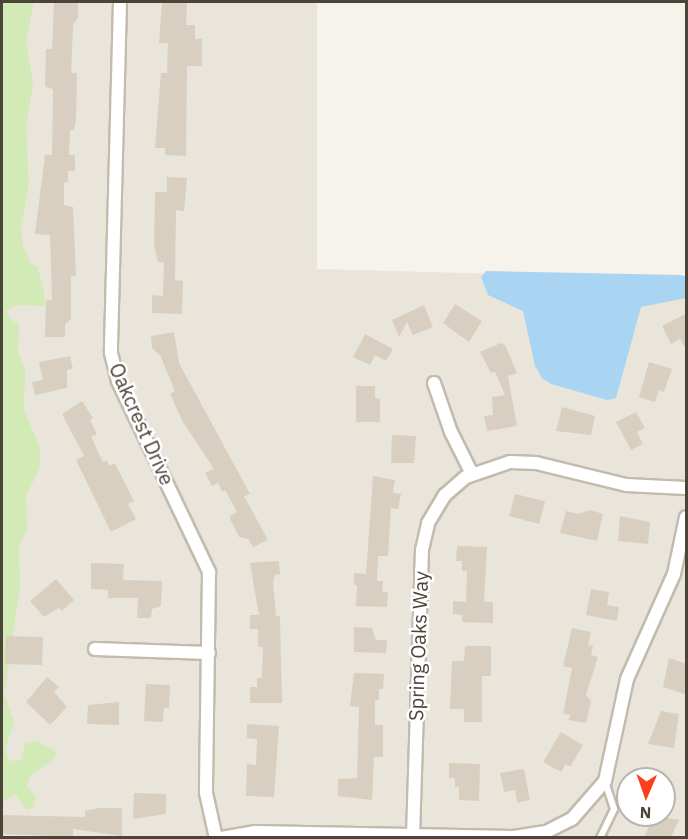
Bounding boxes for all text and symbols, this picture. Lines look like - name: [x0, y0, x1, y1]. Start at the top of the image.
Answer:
- street label: Oakcrest Drive: [104, 359, 180, 489]
- street label: Spring Oaks Way: [403, 571, 433, 721]
- north arrow: [616, 767, 676, 827]
- text: N: [639, 803, 652, 823]

